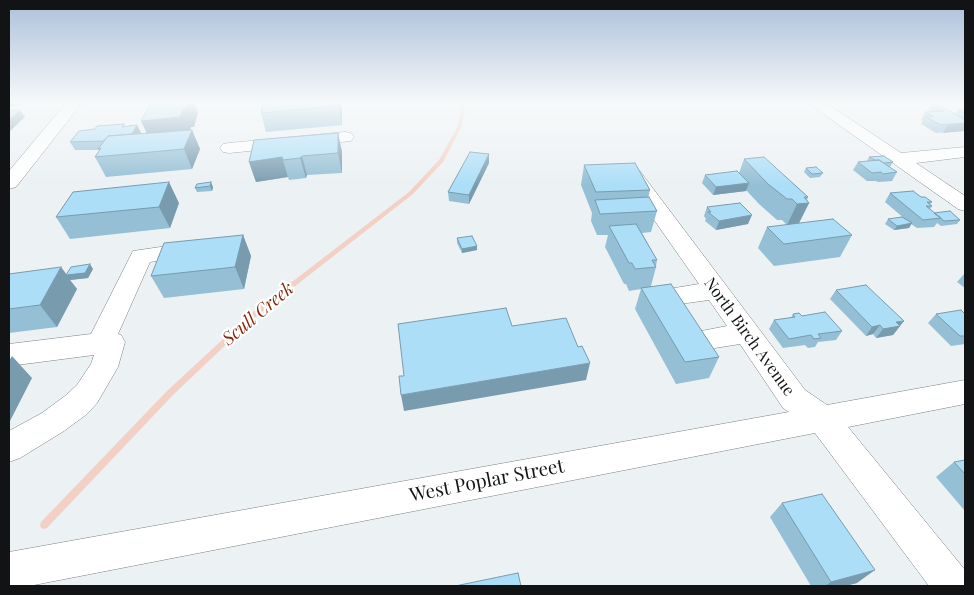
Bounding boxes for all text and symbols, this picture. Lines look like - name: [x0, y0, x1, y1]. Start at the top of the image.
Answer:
- street label: North Birch Avenue: [700, 274, 798, 400]
- water label: Scull Creek: [218, 278, 298, 350]
- street label: West Poplar Street: [408, 455, 566, 507]

